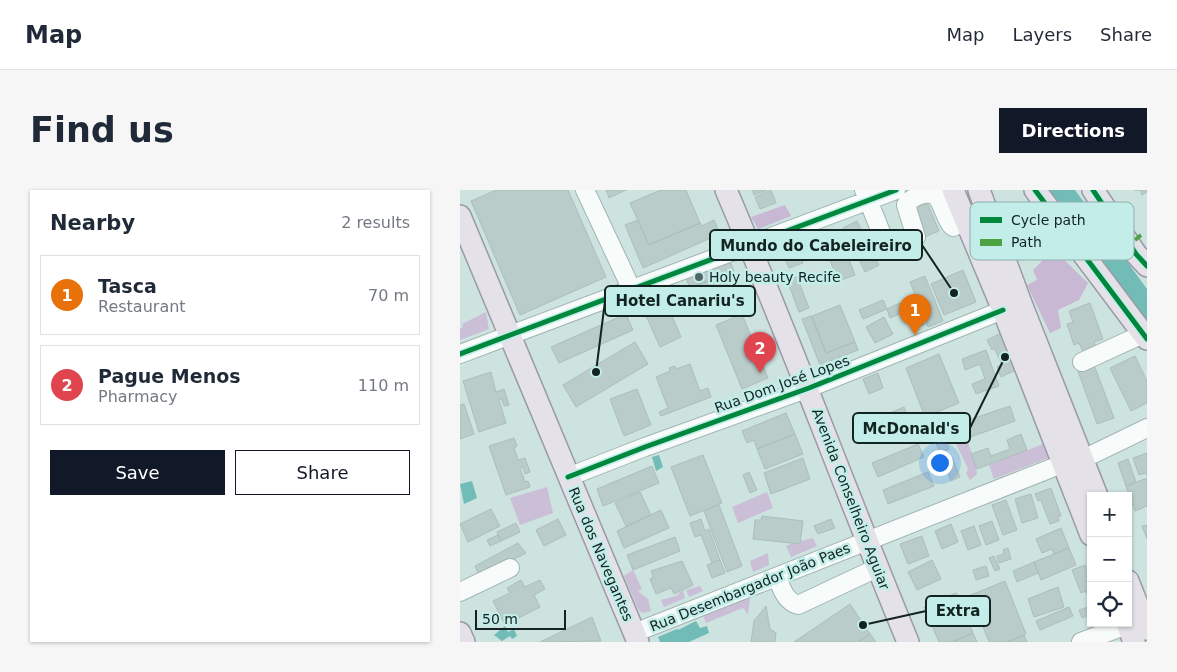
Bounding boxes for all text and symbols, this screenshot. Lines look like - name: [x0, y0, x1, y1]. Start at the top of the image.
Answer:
- text: Map: [25, 21, 82, 49]
- text: Map: [946, 24, 984, 45]
- text: Layers: [1012, 24, 1072, 45]
- text: Share: [1100, 24, 1152, 45]
- button: Directions: [999, 108, 1147, 153]
- text: Find us: [30, 110, 174, 150]
- legend: [970, 202, 1134, 260]
- text: Nearby: [50, 211, 135, 235]
- text: Cycle path: [1011, 212, 1086, 228]
- text: 2 results: [341, 213, 410, 232]
- callout: Mundo do Cabeleireiro: [710, 230, 922, 260]
- text: Path: [1011, 234, 1042, 250]
- text: Mundo do Cabeleireiro: [720, 237, 912, 255]
- place label: Holy beauty Recife: [709, 269, 841, 285]
- marker: Holy beauty Recife: [693, 271, 705, 283]
- text: Tasca: [98, 275, 157, 297]
- text: 1: [61, 286, 73, 305]
- text: 70 m: [368, 286, 409, 305]
- callout: Hotel Canariu's: [605, 286, 755, 316]
- text: Hotel Canariu's: [615, 292, 745, 310]
- pin: 1: [899, 294, 931, 335]
- text: Restaurant: [98, 297, 186, 316]
- pin: 2: [744, 332, 776, 373]
- street label: Rua Dom José Lopes: [712, 352, 852, 416]
- text: Pague Menos: [98, 365, 241, 387]
- text: 2: [61, 376, 73, 395]
- text: 110 m: [358, 376, 409, 395]
- text: Pharmacy: [98, 387, 178, 406]
- street label: Avenida Conselheiro Aguiar: [809, 406, 893, 592]
- callout: McDonald's: [853, 413, 970, 443]
- text: McDonald's: [863, 420, 959, 438]
- button: Save: [50, 450, 225, 495]
- button: Share: [235, 450, 410, 495]
- your location: [927, 450, 953, 476]
- street label: Rua dos Navegantes: [566, 485, 636, 623]
- map controls: [1087, 492, 1132, 627]
- button: +: [1087, 492, 1132, 537]
- button: −: [1087, 537, 1132, 582]
- street label: Rua Desembargador João Paes: [647, 539, 853, 635]
- button: locate: [1087, 582, 1132, 627]
- callout: Extra: [926, 596, 990, 626]
- text: Extra: [936, 602, 980, 620]
- scale bar: [475, 607, 566, 630]
- text: 50 m: [482, 611, 518, 627]

